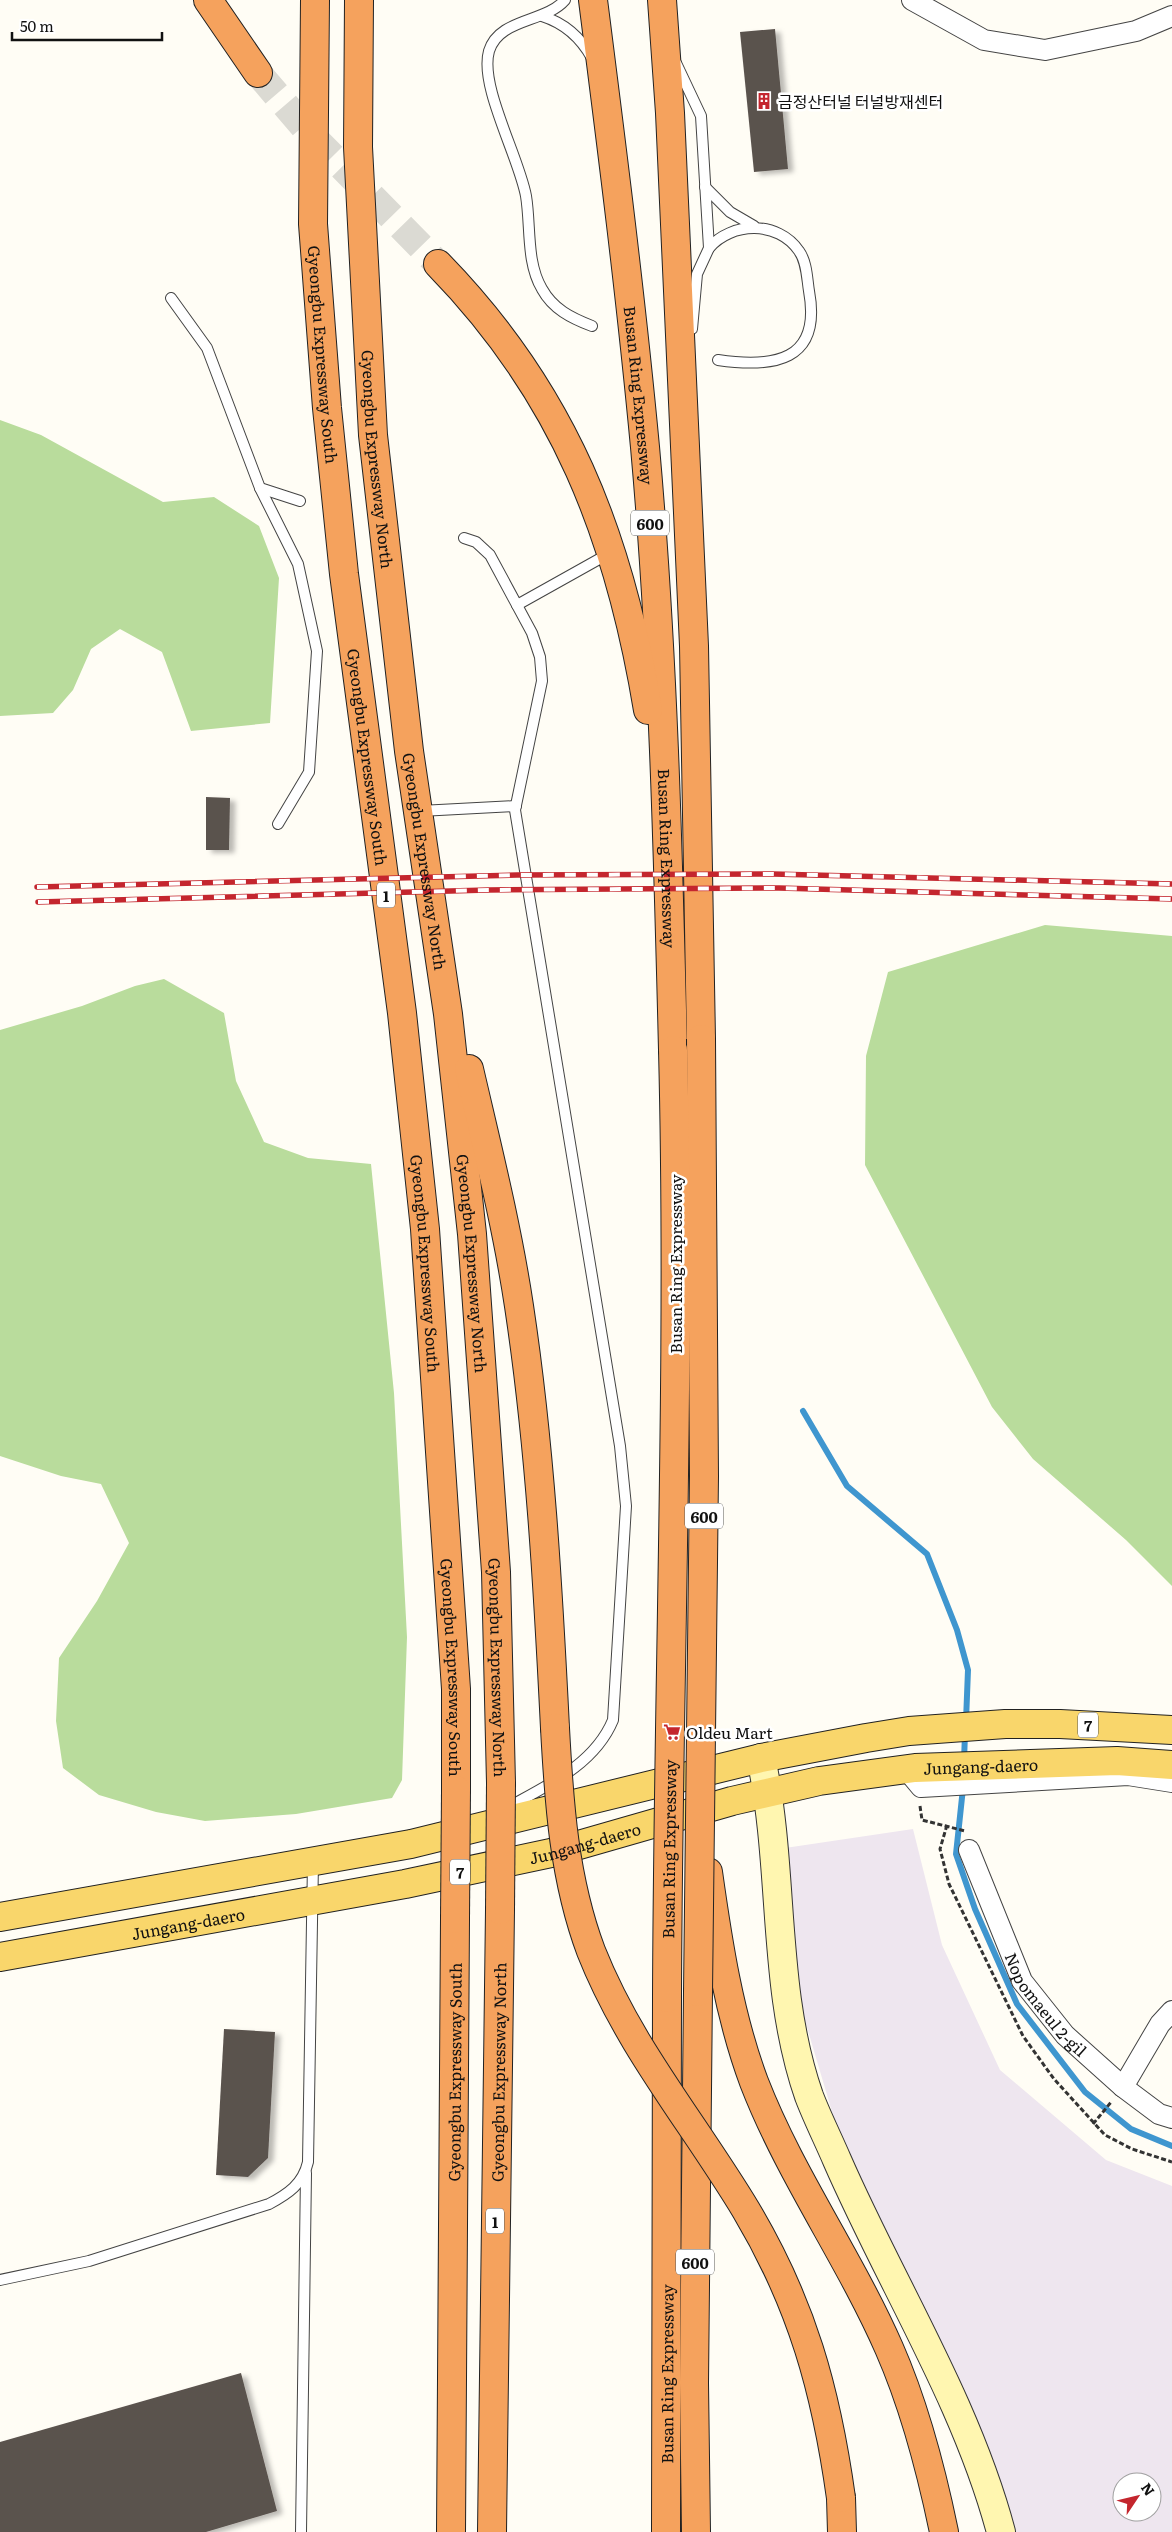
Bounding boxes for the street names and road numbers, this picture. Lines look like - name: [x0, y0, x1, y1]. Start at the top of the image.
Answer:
- street label: Gyeongbu Expressway South: [303, 245, 345, 465]
- street label: Busan Ring Expressway: [618, 305, 660, 486]
- street label: Gyeongbu Expressway North: [357, 349, 400, 570]
- road number: 600: [631, 510, 669, 536]
- street label: Gyeongbu Expressway South: [342, 647, 394, 867]
- street label: Gyeongbu Expressway North: [397, 751, 453, 972]
- street label: Busan Ring Expressway: [653, 768, 682, 949]
- road number: 1: [377, 882, 395, 908]
- street label: Gyeongbu Expressway South: [405, 1153, 447, 1374]
- street label: Gyeongbu Expressway North: [451, 1153, 494, 1374]
- street label: Busan Ring Expressway: [663, 1174, 687, 1354]
- road number: 600: [685, 1504, 723, 1528]
- street label: Gyeongbu Expressway North: [483, 1557, 513, 1778]
- street label: Gyeongbu Expressway South: [435, 1558, 468, 1777]
- road number: 7: [1078, 1712, 1098, 1738]
- street label: Jungang-daero: [923, 1752, 1039, 1780]
- street label: Busan Ring Expressway: [655, 1758, 682, 1939]
- street label: Jungang-daero: [527, 1816, 643, 1869]
- road number: 7: [450, 1860, 470, 1884]
- street label: Jungang-daero: [129, 1901, 247, 1945]
- street label: Nopomaeul 2-gil: [1000, 1949, 1093, 2062]
- street label: Gyeongbu Expressway South: [441, 1962, 467, 2181]
- street label: Gyeongbu Expressway North: [485, 1962, 511, 2182]
- road number: 1: [486, 2208, 504, 2234]
- road number: 600: [676, 2250, 714, 2274]
- street label: Busan Ring Expressway: [654, 2283, 678, 2464]

